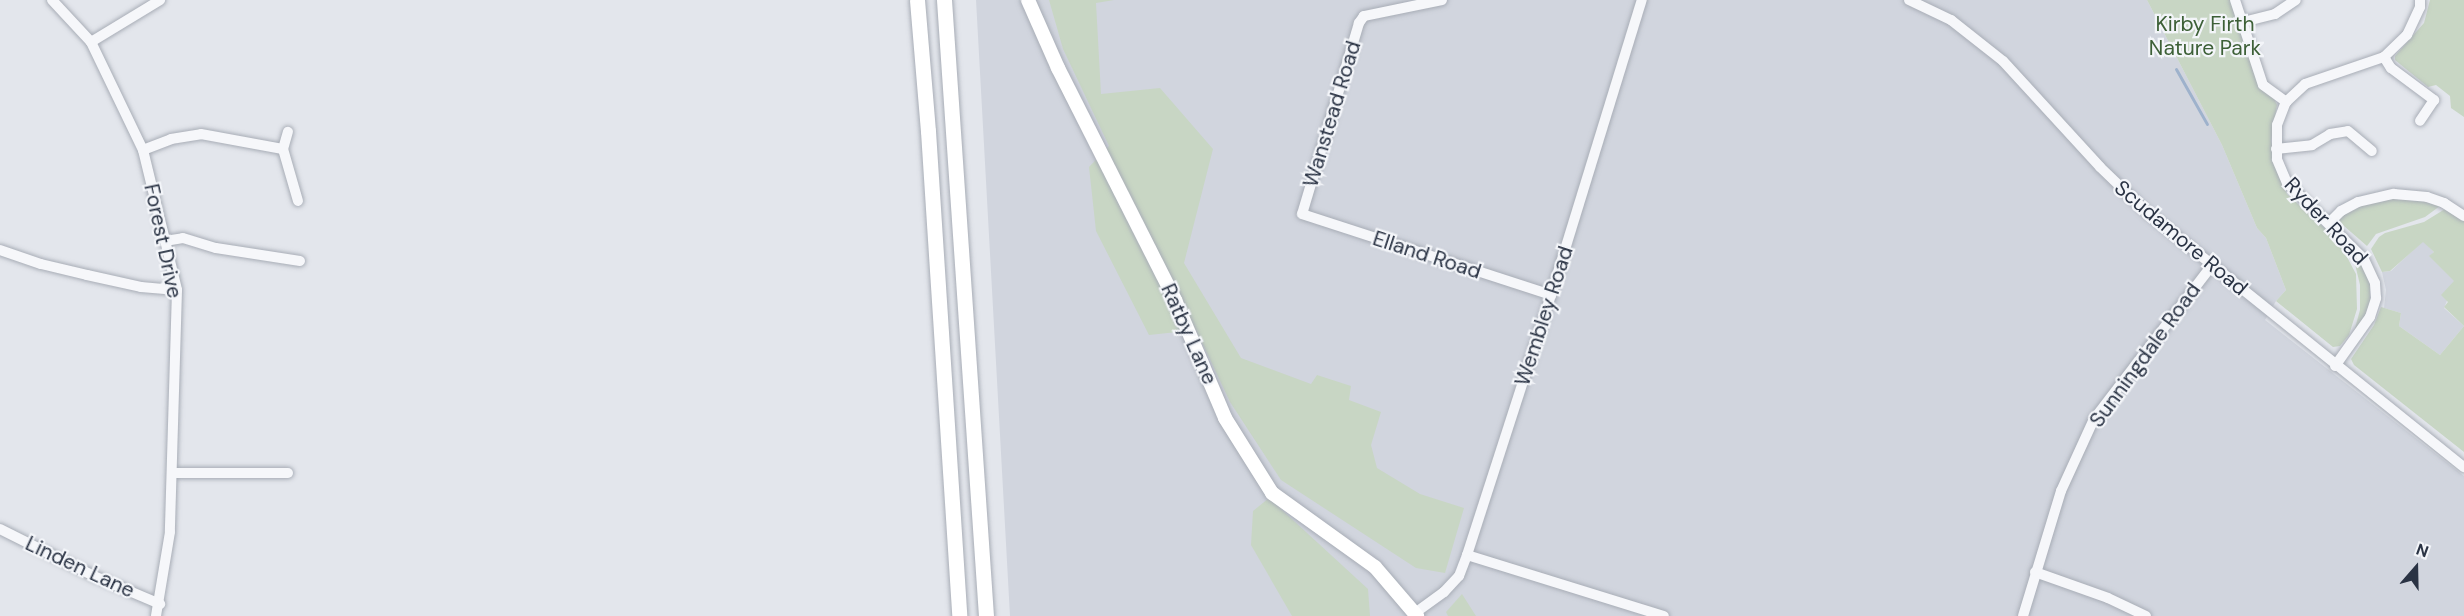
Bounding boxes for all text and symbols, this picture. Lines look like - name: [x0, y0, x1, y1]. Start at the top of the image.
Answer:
- park label: Kirby Firth Nature Park: [2149, 11, 2261, 61]
- street label: Wanstead Road: [1298, 38, 1366, 190]
- street label: Ryder Road: [2279, 172, 2373, 270]
- street label: Scudamore Road: [2109, 175, 2253, 301]
- street label: Forest Drive: [139, 182, 187, 300]
- street label: Elland Road: [1370, 226, 1484, 284]
- street label: Wembley Road: [1510, 243, 1578, 389]
- street label: Sunningdale Road: [2084, 278, 2206, 432]
- street label: Ratby Lane: [1156, 280, 1222, 388]
- street label: Linden Lane: [21, 531, 139, 603]
- north arrow: [2386, 538, 2446, 598]
- text: N: [2413, 539, 2431, 562]

